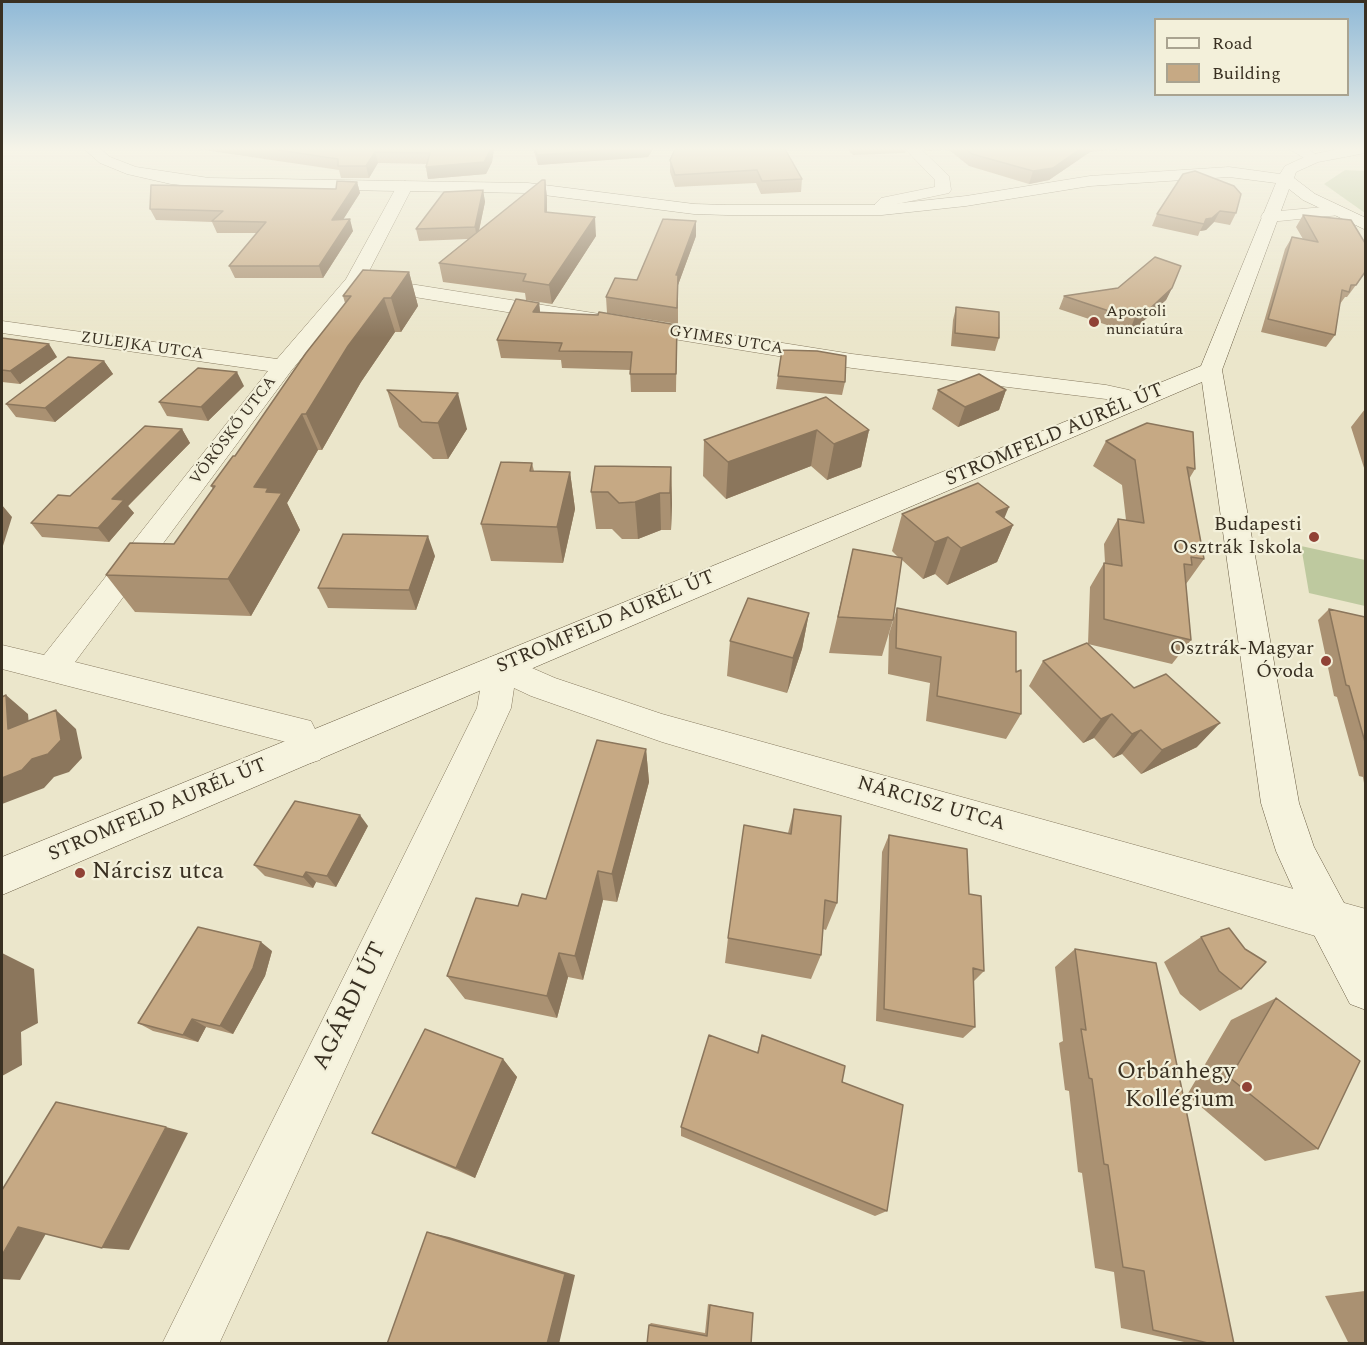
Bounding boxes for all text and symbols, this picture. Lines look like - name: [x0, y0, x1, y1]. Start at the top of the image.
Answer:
- legend: [1154, 18, 1349, 96]
- text: Road: [1212, 30, 1253, 57]
- text: Building: [1212, 60, 1281, 87]
- place label: Apostoli nunciatúra: [1106, 303, 1183, 341]
- marker: Apostoli nunciatúra: [1087, 315, 1101, 329]
- street label: GYIMES UTCA: [668, 323, 784, 359]
- street label: ZULEJKA UTCA: [79, 329, 205, 365]
- street label: VÖRÖSKŐ UTCA: [187, 373, 281, 489]
- street label: STROMFELD AURÉL ÚT: [942, 379, 1168, 493]
- place label: Budapesti Osztrák Iskola: [1173, 514, 1302, 561]
- marker: Budapesti Osztrák Iskola: [1307, 530, 1321, 544]
- street label: STROMFELD AURÉL ÚT: [493, 566, 719, 680]
- place label: Osztrák-Magyar Óvoda: [1170, 638, 1314, 685]
- marker: Osztrák-Magyar Óvoda: [1319, 654, 1333, 668]
- street label: STROMFELD AURÉL ÚT: [45, 754, 271, 868]
- street label: NÁRCISZ UTCA: [854, 772, 1008, 838]
- place label: Nárcisz utca: [92, 859, 224, 887]
- marker: Nárcisz utca: [73, 866, 87, 880]
- street label: AGÁRDI ÚT: [308, 938, 394, 1076]
- place label: Orbánhegy Kollégium: [1117, 1059, 1235, 1115]
- marker: Orbánhegy Kollégium: [1240, 1080, 1254, 1094]

